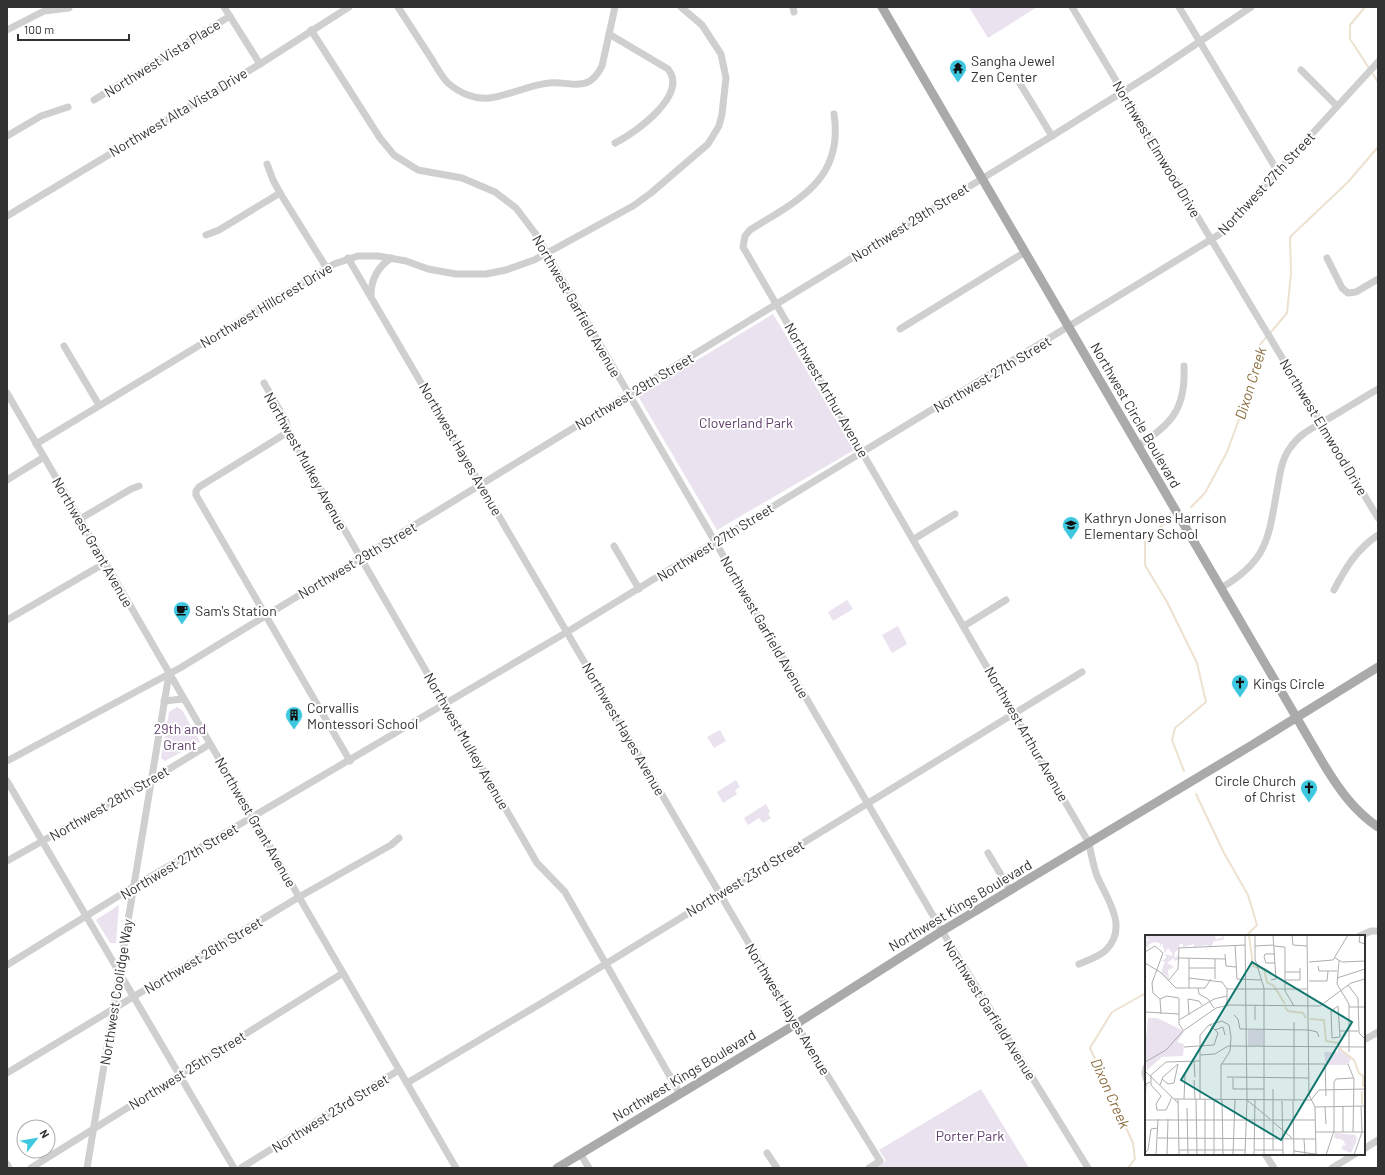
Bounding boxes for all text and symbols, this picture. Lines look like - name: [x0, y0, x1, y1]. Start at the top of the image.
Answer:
- street label: Northwest Vista Place: [101, 15, 223, 101]
- scale bar: [18, 16, 129, 42]
- text: 100 m: [24, 22, 54, 36]
- place label: Sangha Jewel Zen Center: [971, 52, 1055, 85]
- temple icon: Sangha Jewel Zen Center: [948, 58, 968, 83]
- street label: Northwest Alta Vista Drive: [106, 64, 250, 160]
- street label: Northwest Elmwood Drive: [1109, 78, 1205, 220]
- street label: Northwest 27th Street: [1214, 128, 1318, 238]
- street label: Northwest 29th Street: [848, 179, 972, 265]
- street label: Northwest Garfield Avenue: [529, 232, 625, 380]
- street label: Northwest Hillcrest Drive: [197, 259, 335, 351]
- street label: Northwest Arthur Avenue: [781, 319, 873, 461]
- street label: Northwest 27th Street: [930, 332, 1054, 416]
- street label: Northwest Circle Boulevard: [1087, 339, 1185, 491]
- water label: Dixon Creek: [1230, 344, 1270, 421]
- street label: Northwest 29th Street: [572, 349, 696, 433]
- street label: Northwest Elmwood Drive: [1276, 356, 1372, 498]
- street label: Northwest Hayes Avenue: [416, 380, 506, 518]
- street label: Northwest Mulkey Avenue: [261, 389, 351, 533]
- park label: Cloverland Park: [699, 414, 793, 431]
- street label: Northwest Grant Avenue: [49, 474, 137, 610]
- street label: Northwest 27th Street: [653, 499, 777, 585]
- place label: Kathryn Jones Harrison Elementary School: [1084, 509, 1227, 542]
- school or university icon: Kathryn Jones Harrison Elementary School: [1061, 515, 1081, 540]
- street label: Northwest 29th Street: [295, 518, 419, 602]
- street label: Northwest Garfield Avenue: [717, 553, 813, 701]
- cafe icon: Sam's Station: [172, 600, 192, 625]
- place label: Sam's Station: [195, 602, 277, 619]
- street label: Northwest Hayes Avenue: [579, 660, 669, 798]
- street label: Northwest Arthur Avenue: [981, 663, 1073, 805]
- street label: Northwest Mulkey Avenue: [421, 670, 513, 812]
- church icon: Kings Circle: [1230, 673, 1250, 698]
- place label: Kings Circle: [1253, 675, 1325, 692]
- place label: Corvallis Montessori School: [307, 699, 418, 732]
- building icon: Corvallis Montessori School: [284, 705, 304, 730]
- park label: 29th and Grant: [154, 720, 206, 753]
- street label: Northwest Grant Avenue: [212, 754, 300, 890]
- street label: Northwest 28th Street: [46, 762, 172, 844]
- place label: Circle Church of Christ: [1215, 772, 1296, 805]
- church icon: Circle Church of Christ: [1299, 778, 1319, 803]
- street label: Northwest 27th Street: [117, 819, 241, 903]
- street label: Northwest 23rd Street: [683, 836, 807, 920]
- street label: Northwest Kings Boulevard: [885, 855, 1035, 955]
- street label: Northwest 26th Street: [141, 913, 265, 997]
- street label: Northwest Coolidge Way: [96, 917, 136, 1066]
- inset map: [1145, 935, 1365, 1155]
- street label: Northwest Garfield Avenue: [940, 937, 1040, 1083]
- street label: Northwest Hayes Avenue: [742, 940, 834, 1078]
- street label: Northwest Kings Boulevard: [609, 1025, 759, 1125]
- street label: Northwest 25th Street: [125, 1027, 249, 1113]
- water label: Dixon Creek: [1088, 1055, 1135, 1132]
- street label: Northwest 23rd Street: [268, 1070, 392, 1156]
- north arrow: [16, 1119, 56, 1159]
- text: N: [38, 1127, 52, 1140]
- park label: Porter Park: [936, 1127, 1004, 1144]

